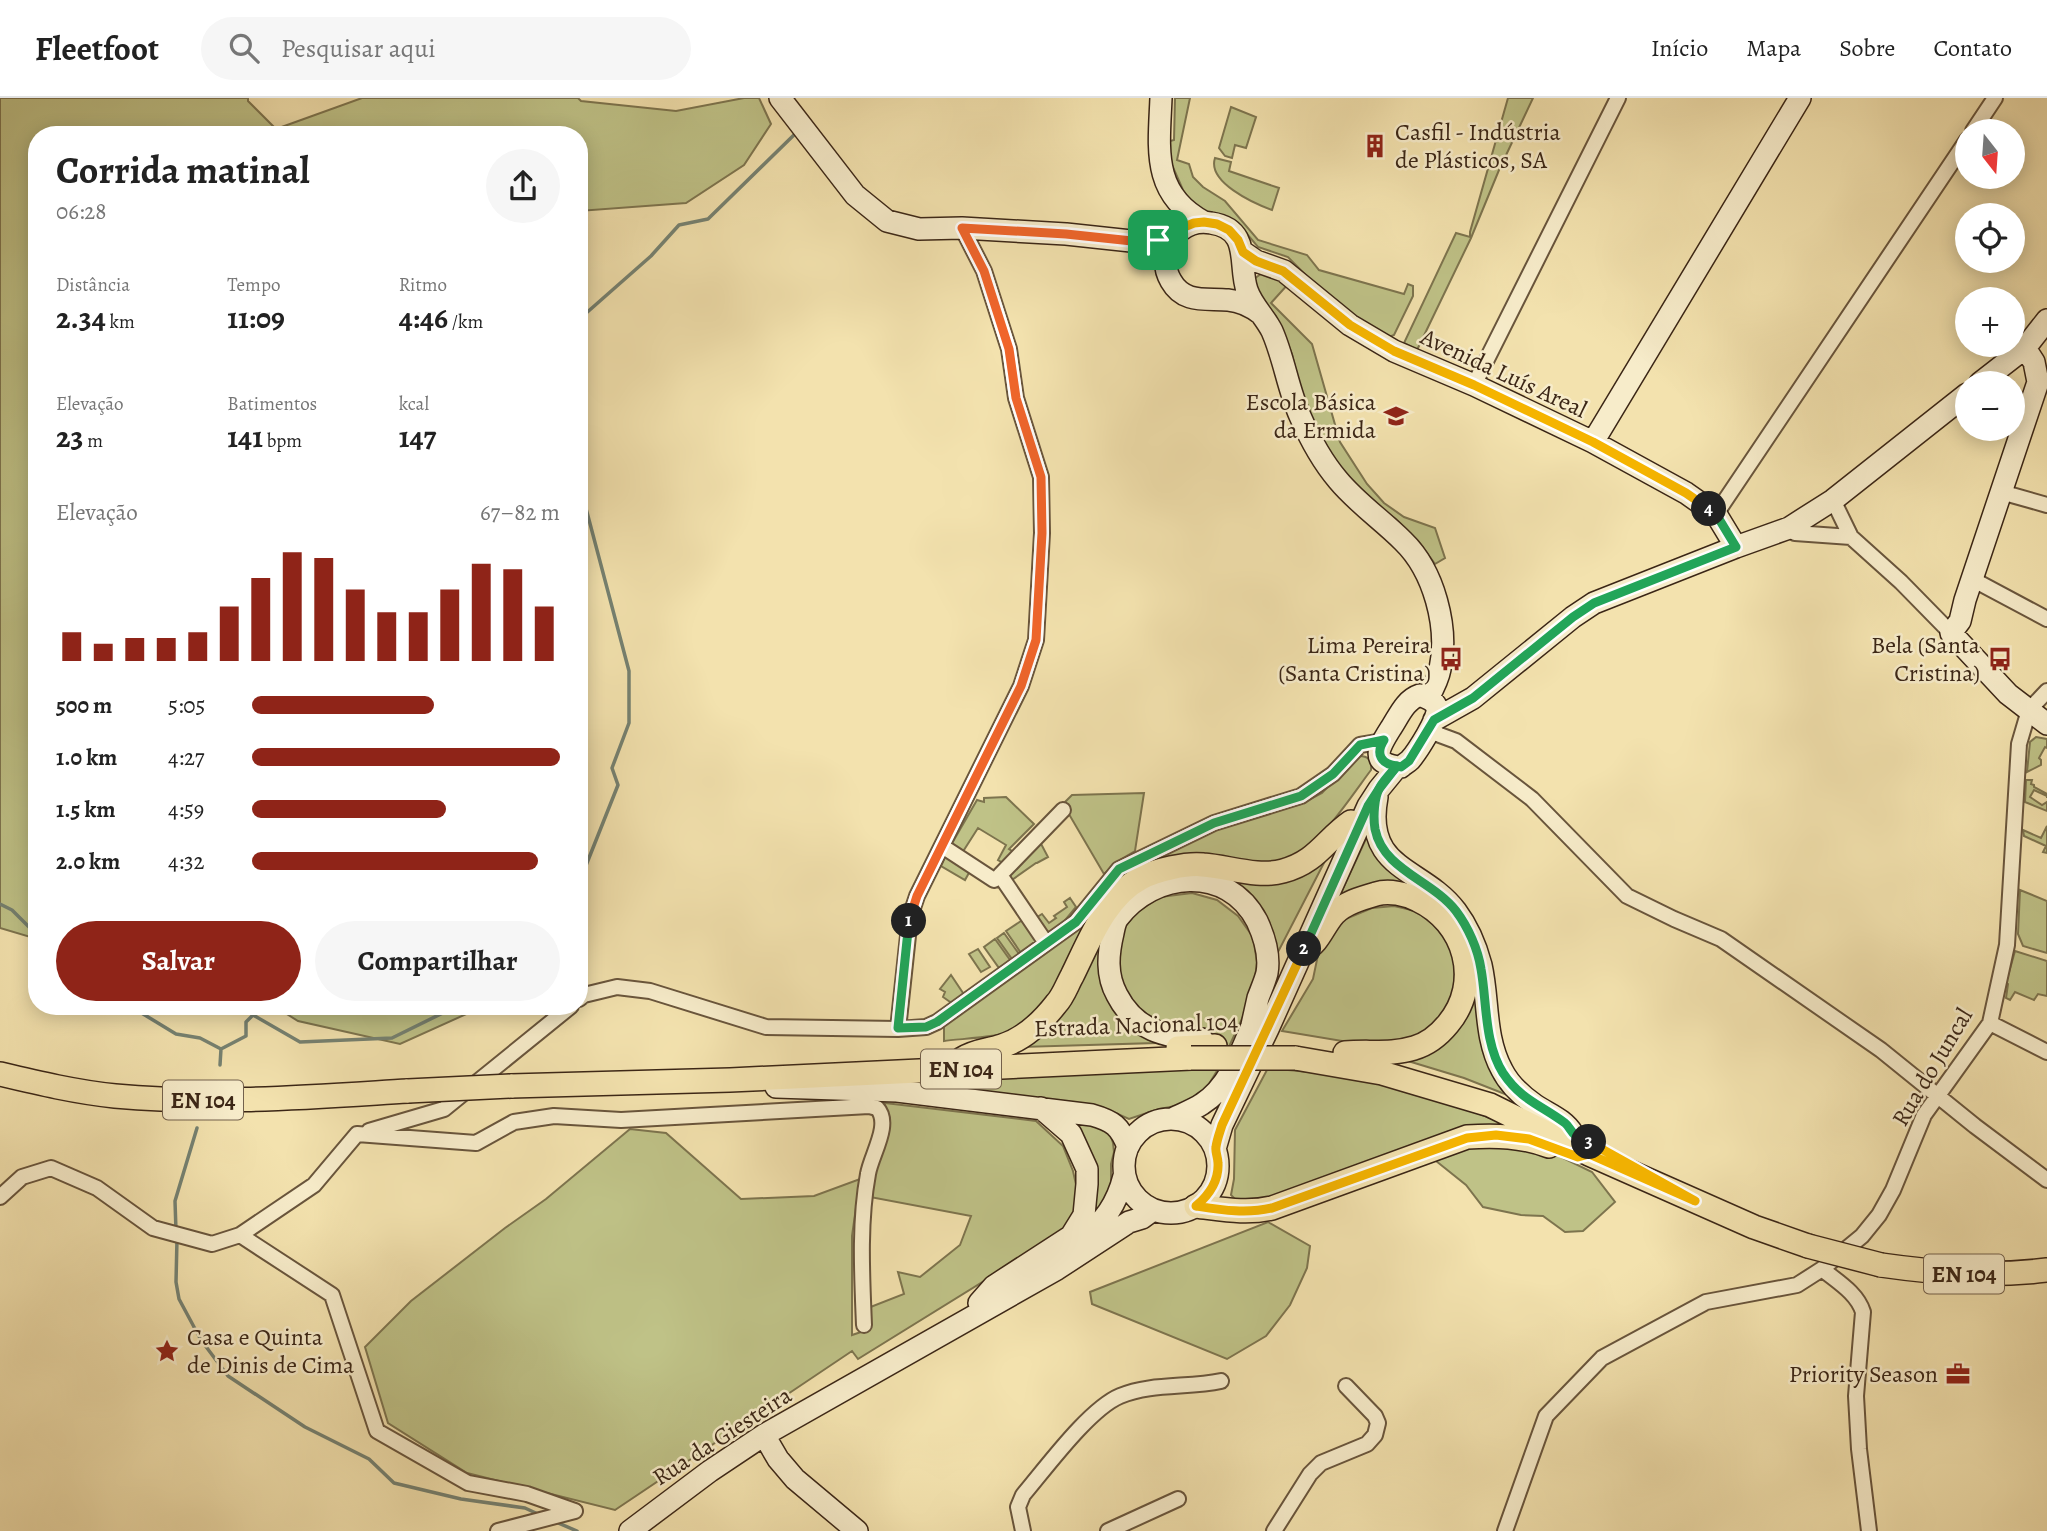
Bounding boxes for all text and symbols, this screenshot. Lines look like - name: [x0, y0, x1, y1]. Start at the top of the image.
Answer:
- search box: [201, 17, 691, 80]
- text: Fleetfoot: [35, 26, 159, 71]
- icon: search: [225, 29, 263, 67]
- text: Pesquisar aqui: [281, 31, 436, 66]
- text: Início: [1651, 32, 1708, 64]
- text: Mapa: [1746, 32, 1801, 64]
- text: Sobre: [1839, 32, 1895, 64]
- text: Contato: [1933, 32, 2012, 64]
- place label: Casfil - Indústria de Plásticos, SA: [1395, 116, 1561, 176]
- north arrow: [1955, 119, 2025, 189]
- map controls: [1955, 119, 2025, 441]
- building icon: Casfil - Indústria de Plásticos, SA: [1361, 132, 1389, 160]
- text: Corrida matinal: [56, 144, 310, 196]
- button: share: [486, 149, 560, 223]
- text: 06:28: [56, 196, 106, 227]
- button: locate: [1955, 203, 2025, 273]
- pin: [1128, 210, 1188, 270]
- icon: arrive: [1139, 221, 1177, 259]
- text: Distância: [56, 272, 130, 298]
- text: Tempo: [227, 272, 280, 298]
- text: Ritmo: [399, 272, 447, 298]
- button: +: [1955, 287, 2025, 357]
- text: 2.34: [56, 298, 106, 338]
- text: 11:09: [227, 298, 285, 338]
- text: 4:46: [399, 298, 448, 338]
- text: km: [106, 309, 135, 335]
- text: /km: [448, 309, 483, 335]
- street label: Avenida Luís Areal: [1415, 320, 1592, 426]
- button: −: [1955, 371, 2025, 441]
- place label: Escola Básica da Ermida: [1246, 386, 1377, 446]
- text: Elevação: [56, 391, 124, 417]
- text: Batimentos: [227, 391, 317, 417]
- text: kcal: [399, 391, 429, 417]
- school or university icon: Escola Básica da Ermida: [1382, 402, 1410, 430]
- text: 23: [56, 417, 83, 457]
- text: 141: [227, 417, 263, 457]
- text: 147: [399, 417, 436, 457]
- text: m: [83, 428, 103, 454]
- text: bpm: [263, 428, 302, 454]
- pin: 4: [1692, 492, 1726, 526]
- text: 4: [1704, 495, 1713, 521]
- text: Elevação: [56, 497, 138, 528]
- text: 67–82 m: [480, 497, 560, 528]
- place label: Lima Pereira (Santa Cristina): [1278, 629, 1432, 689]
- place label: Bela (Santa Cristina): [1871, 629, 1981, 689]
- bus stop icon: Lima Pereira (Santa Cristina): [1437, 645, 1465, 673]
- bus stop icon: Bela (Santa Cristina): [1986, 645, 2014, 673]
- text: 500 m: [56, 690, 112, 721]
- text: 5:05: [168, 690, 206, 721]
- text: 1.0 km: [56, 742, 117, 773]
- text: 4:27: [168, 742, 204, 773]
- text: 1.5 km: [56, 794, 116, 825]
- text: 4:59: [168, 794, 204, 825]
- text: 2.0 km: [56, 846, 120, 877]
- text: 4:32: [168, 846, 204, 877]
- pin: 1: [892, 904, 926, 938]
- text: 1: [905, 907, 912, 933]
- button: Salvar: [56, 921, 301, 1001]
- button: Compartilhar: [315, 921, 560, 1001]
- pin: 2: [1286, 932, 1322, 966]
- text: 2: [1299, 935, 1308, 961]
- street label: Rua do Juncal: [1884, 1002, 1980, 1132]
- street label: Estrada Nacional 104: [1033, 1005, 1239, 1045]
- road number: EN 104: [921, 1050, 1001, 1088]
- road number: EN 104: [163, 1080, 243, 1119]
- pin: 3: [1572, 1124, 1606, 1160]
- text: 3: [1584, 1128, 1593, 1154]
- road number: EN 104: [1924, 1254, 2004, 1294]
- place label: Casa e Quinta de Dinis de Cima: [187, 1321, 355, 1381]
- place icon: Casa e Quinta de Dinis de Cima: [153, 1337, 181, 1365]
- place label: Priority Season: [1789, 1358, 1938, 1390]
- office icon: Priority Season: [1944, 1360, 1972, 1388]
- street label: Rua da Giesteira: [646, 1379, 798, 1493]

